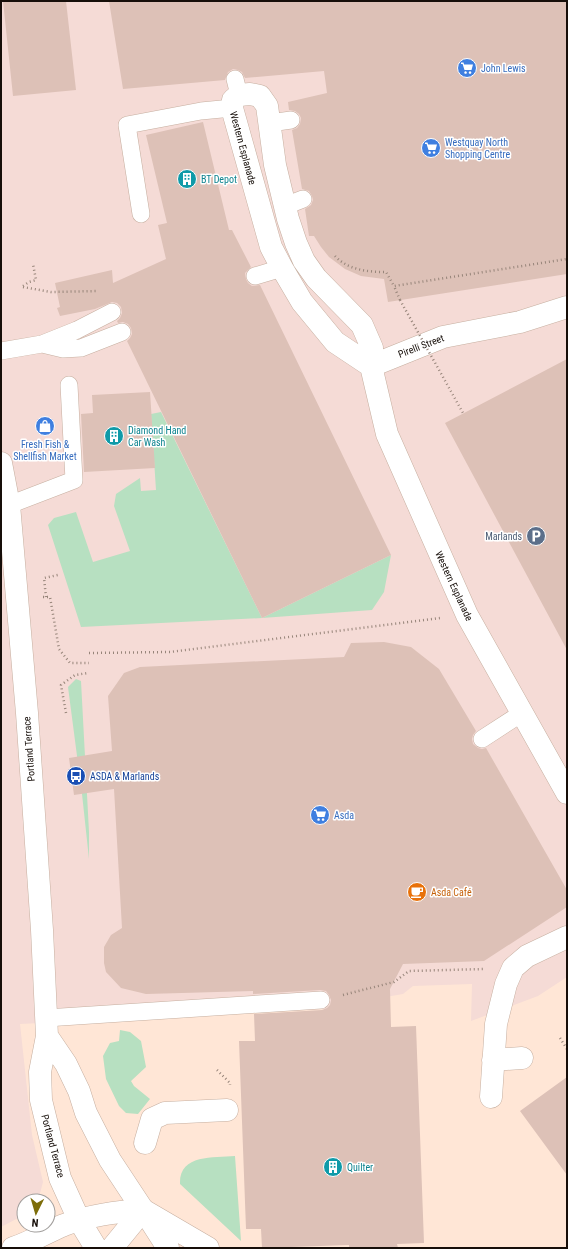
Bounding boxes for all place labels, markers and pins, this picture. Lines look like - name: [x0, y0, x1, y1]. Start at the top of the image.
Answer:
- supermarket icon: John Lewis: [456, 57, 478, 79]
- place label: John Lewis: [481, 63, 526, 74]
- supermarket icon: Westquay North Shopping Centre: [420, 137, 442, 159]
- place label: Westquay North Shopping Centre: [445, 137, 510, 160]
- building icon: BT Depot: [176, 168, 198, 190]
- place label: BT Depot: [201, 174, 237, 185]
- shop icon: Fresh Fish & Shellfish Market: [34, 415, 56, 437]
- building icon: Diamond Hand Car Wash: [103, 425, 125, 447]
- place label: Diamond Hand Car Wash: [128, 425, 186, 448]
- place label: Fresh Fish & Shellfish Market: [13, 439, 77, 462]
- parking icon: Marlands: [525, 525, 547, 547]
- place label: Marlands: [485, 531, 522, 542]
- bus stop icon: ASDA & Marlands: [65, 765, 87, 787]
- place label: ASDA & Marlands: [90, 771, 160, 782]
- supermarket icon: Asda: [309, 804, 331, 826]
- place label: Asda: [334, 810, 354, 821]
- cafe icon: Asda Café: [406, 881, 428, 903]
- place label: Asda Café: [431, 887, 472, 898]
- building icon: Quilter: [322, 1156, 344, 1178]
- place label: Quilter: [347, 1162, 373, 1173]

